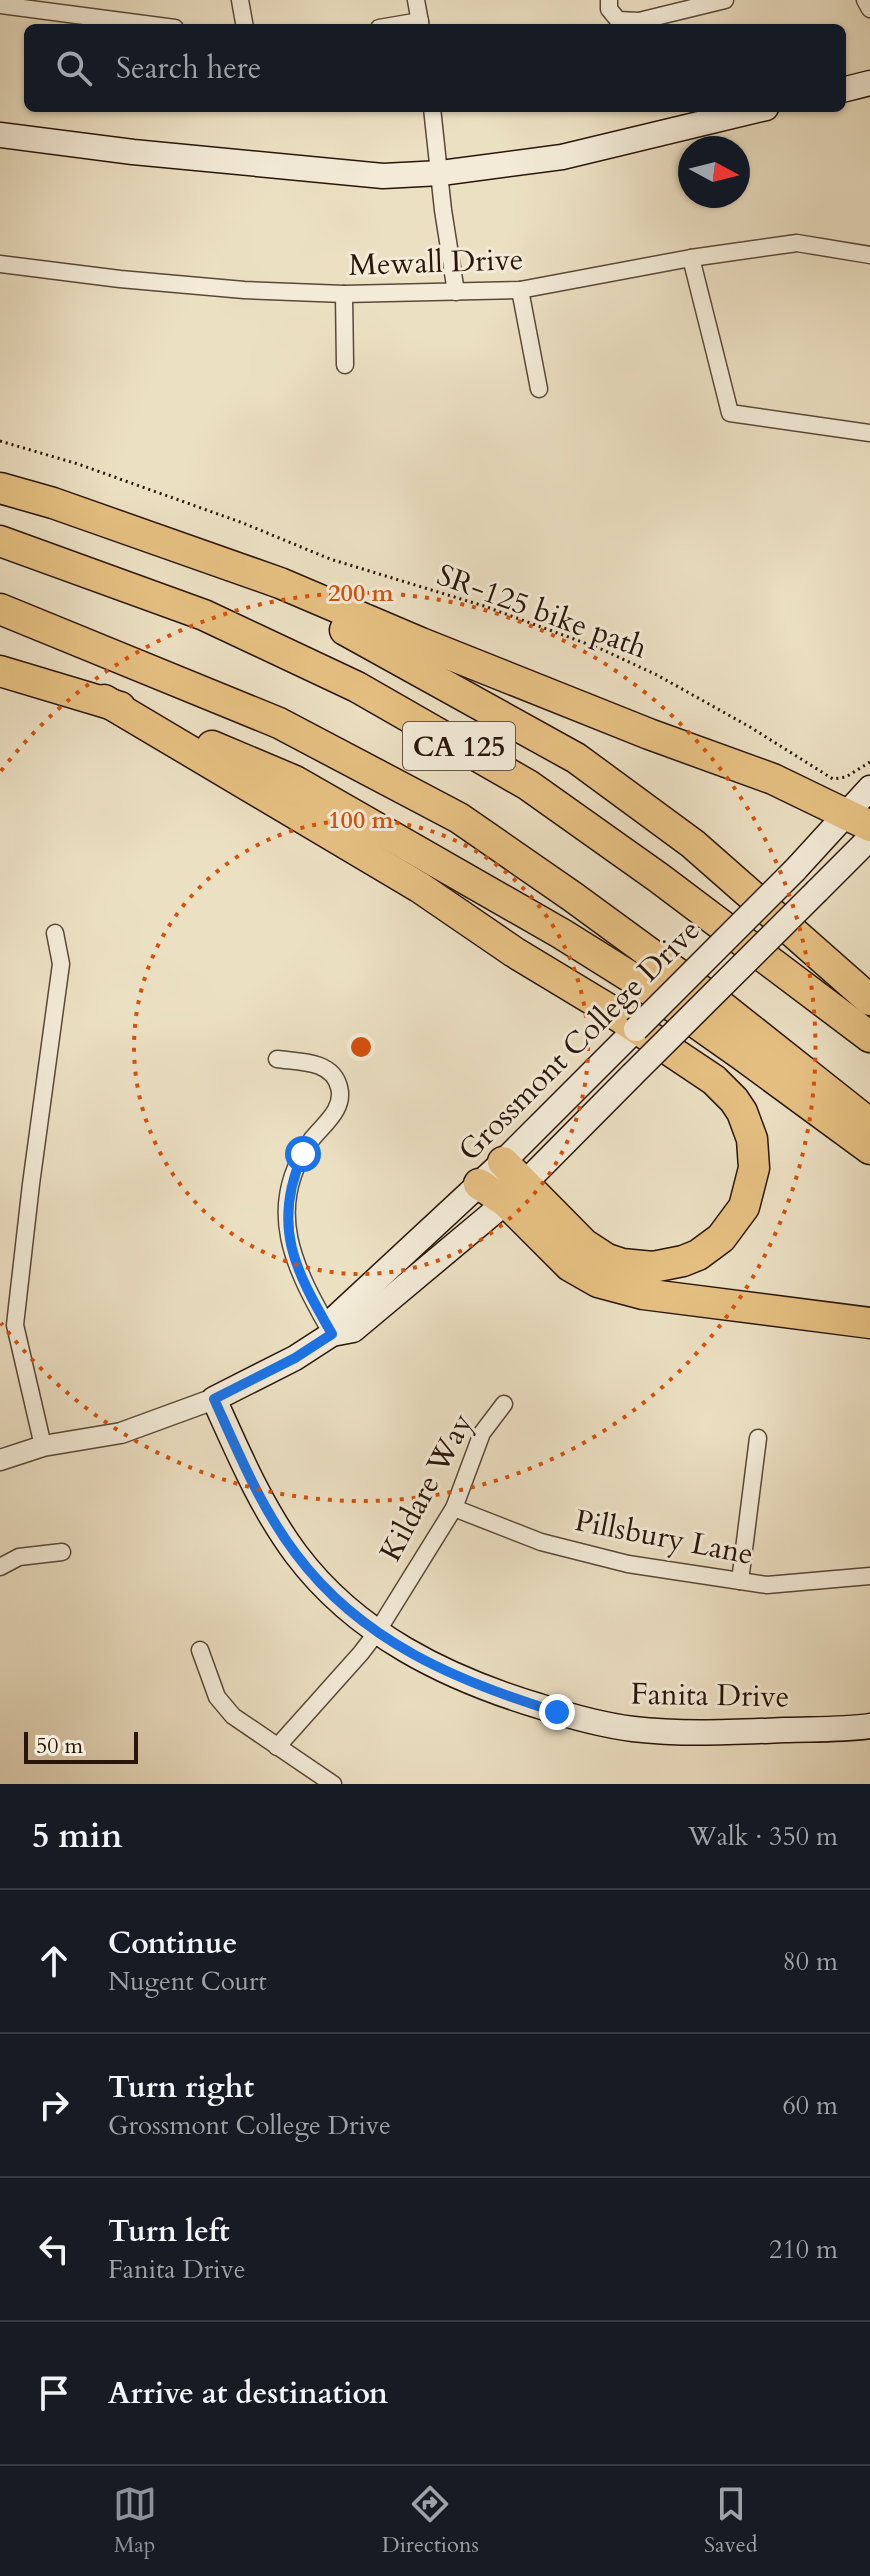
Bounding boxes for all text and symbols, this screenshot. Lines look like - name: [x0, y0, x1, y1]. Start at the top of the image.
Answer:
- search box: [24, 24, 846, 112]
- icon: search: [52, 46, 96, 90]
- text: Search here: [116, 48, 261, 89]
- north arrow: [678, 136, 750, 208]
- street label: Mewall Drive: [348, 239, 524, 286]
- street label: SR-125 bike path: [431, 554, 653, 669]
- text: 200 m: [328, 577, 395, 610]
- road number: CA 125: [403, 722, 515, 770]
- text: 100 m: [328, 804, 395, 837]
- street label: Grossmont College Drive: [450, 911, 709, 1170]
- centre of rings: [347, 1033, 375, 1061]
- route start: [285, 1136, 321, 1172]
- street label: Kildare Way: [370, 1406, 483, 1568]
- street label: Pillsbury Lane: [571, 1500, 757, 1575]
- street label: Fanita Drive: [630, 1674, 790, 1717]
- route end: [539, 1694, 575, 1730]
- scale bar: [24, 1728, 138, 1764]
- text: 50 m: [36, 1731, 83, 1761]
- text: 5 min: [32, 1813, 123, 1859]
- text: Walk · 350 m: [688, 1819, 838, 1854]
- text: Continue: [108, 1923, 237, 1964]
- icon: ahead: [32, 1939, 76, 1983]
- text: 80 m: [782, 1944, 838, 1979]
- text: Nugent Court: [108, 1964, 267, 1999]
- text: Turn right: [108, 2067, 254, 2108]
- icon: right: [32, 2083, 76, 2127]
- text: 60 m: [782, 2088, 838, 2123]
- text: Grossmont College Drive: [108, 2108, 391, 2143]
- text: Turn left: [108, 2211, 230, 2252]
- icon: left: [32, 2227, 76, 2271]
- text: 210 m: [769, 2232, 838, 2267]
- text: Fanita Drive: [108, 2252, 245, 2287]
- icon: arrive: [32, 2371, 76, 2415]
- text: Arrive at destination: [108, 2373, 388, 2414]
- tab: Map: [113, 2482, 157, 2560]
- tab: Directions: [382, 2482, 479, 2560]
- tab: Saved: [704, 2482, 757, 2560]

